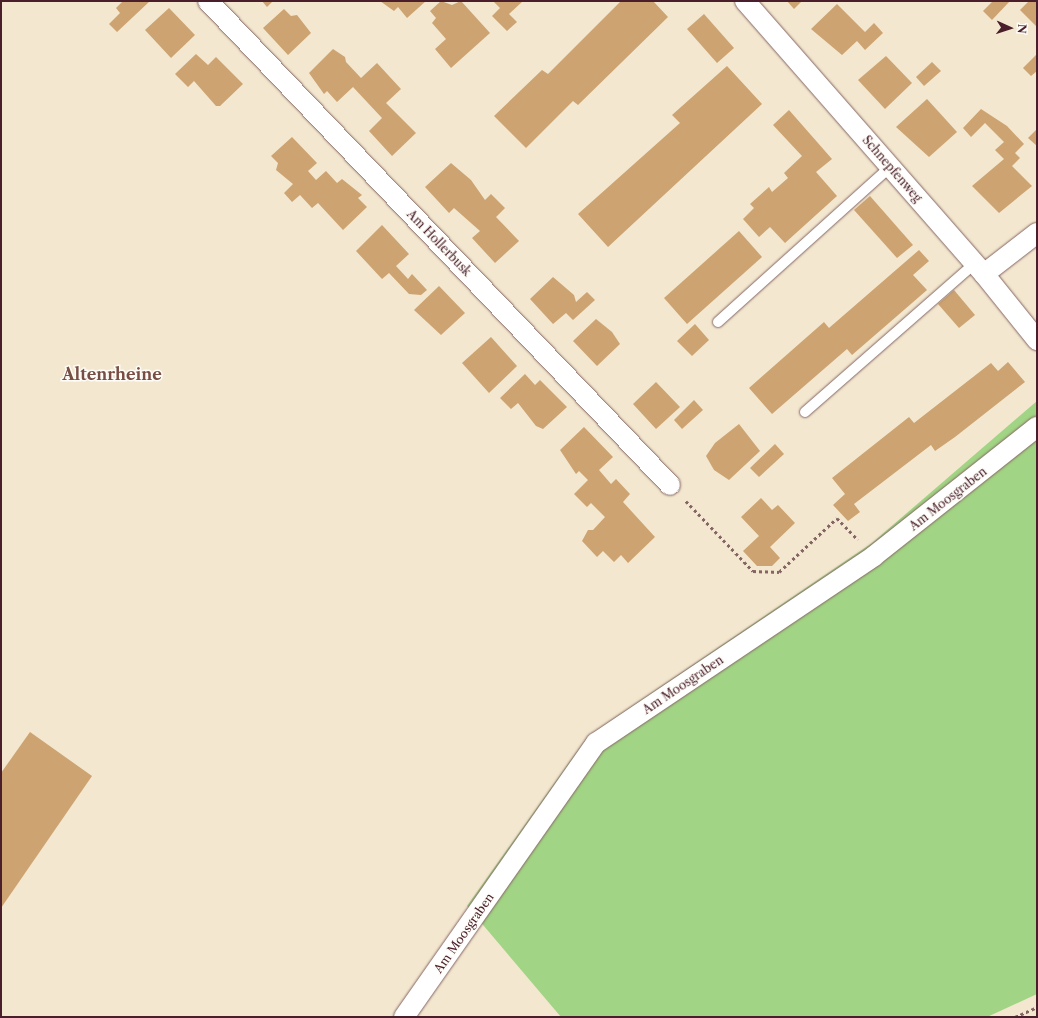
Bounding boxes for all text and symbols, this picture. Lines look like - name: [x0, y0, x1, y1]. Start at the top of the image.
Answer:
- north arrow: [990, 8, 1030, 48]
- text: N: [1015, 23, 1029, 34]
- street label: Schnepfenweg: [859, 133, 925, 205]
- street label: Am Hollerbusk: [404, 207, 474, 279]
- district label: Altenrheine: [62, 364, 162, 384]
- street label: Am Moosgraben: [906, 464, 990, 534]
- street label: Am Moosgraben: [640, 653, 726, 717]
- street label: Am Moosgraben: [431, 890, 497, 976]

